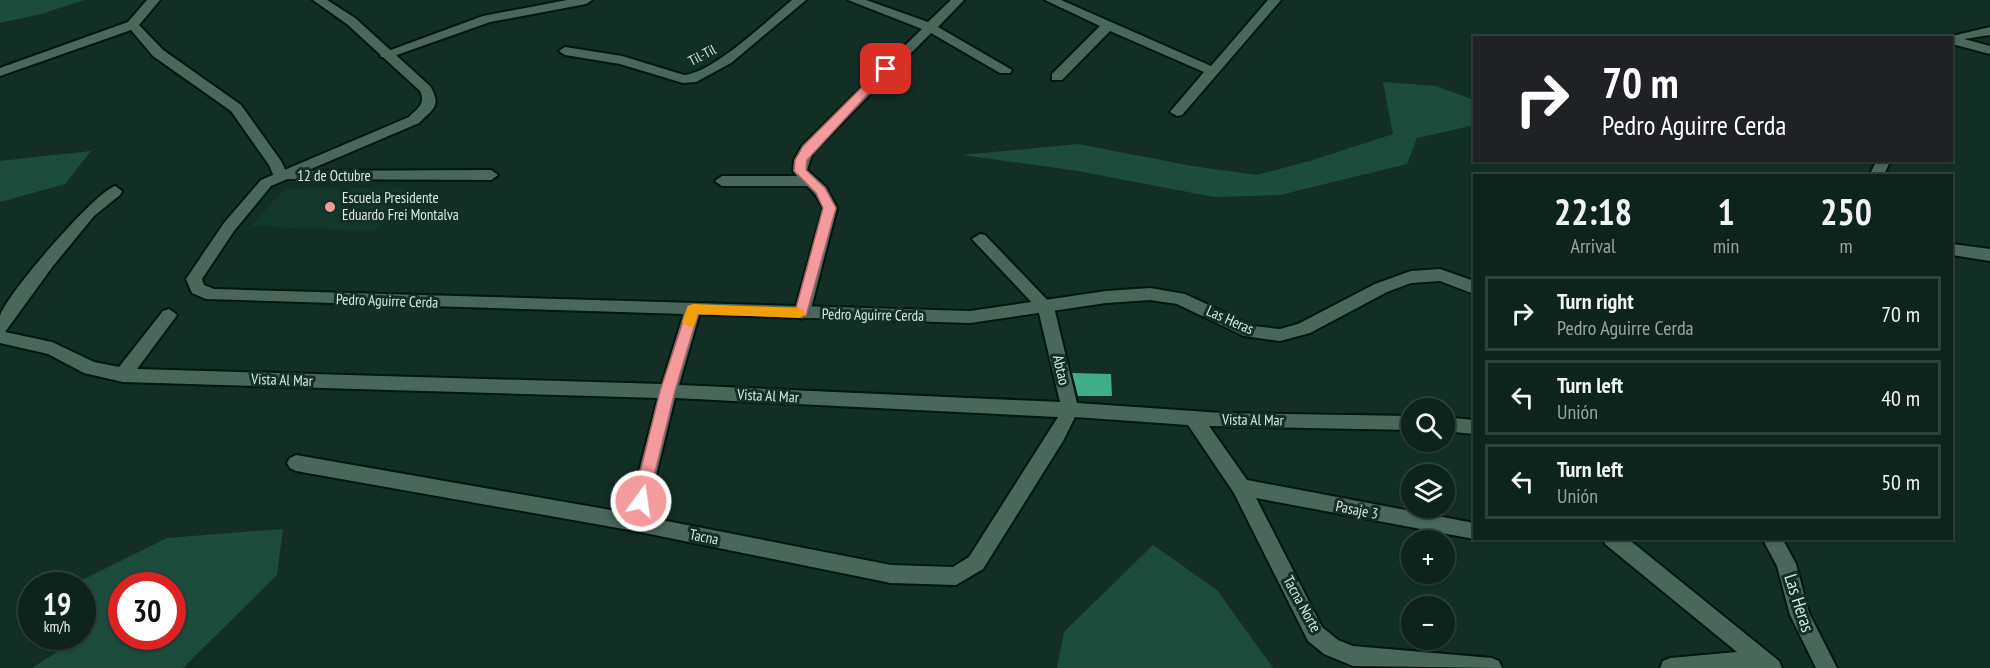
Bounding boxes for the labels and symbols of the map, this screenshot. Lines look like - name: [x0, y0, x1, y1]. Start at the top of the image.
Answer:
- street label: Til-Til: [685, 40, 720, 70]
- pin: [860, 43, 911, 94]
- street label: 12 de Octubre: [297, 166, 371, 185]
- place label: Escuela Presidente Eduardo Frei Montalva: [342, 188, 459, 224]
- marker: Escuela Presidente Eduardo Frei Montalva: [323, 200, 337, 214]
- street label: Pedro Aguirre Cerda: [336, 289, 439, 312]
- street label: Las Heras: [1204, 301, 1257, 338]
- street label: Pedro Aguirre Cerda: [822, 304, 924, 325]
- street label: Abtao: [1049, 353, 1074, 387]
- street label: Vista Al Mar: [250, 369, 314, 390]
- street label: Vista Al Mar: [736, 384, 800, 407]
- street label: Vista Al Mar: [1221, 409, 1285, 430]
- position arrow: [609, 469, 673, 533]
- street label: Pasaje 3: [1334, 496, 1380, 523]
- street label: Tacna: [688, 524, 720, 549]
- street label: Las Heras: [1779, 571, 1820, 635]
- speed limit sign: 30: [108, 572, 186, 650]
- street label: Tacna Norte: [1279, 572, 1326, 635]

